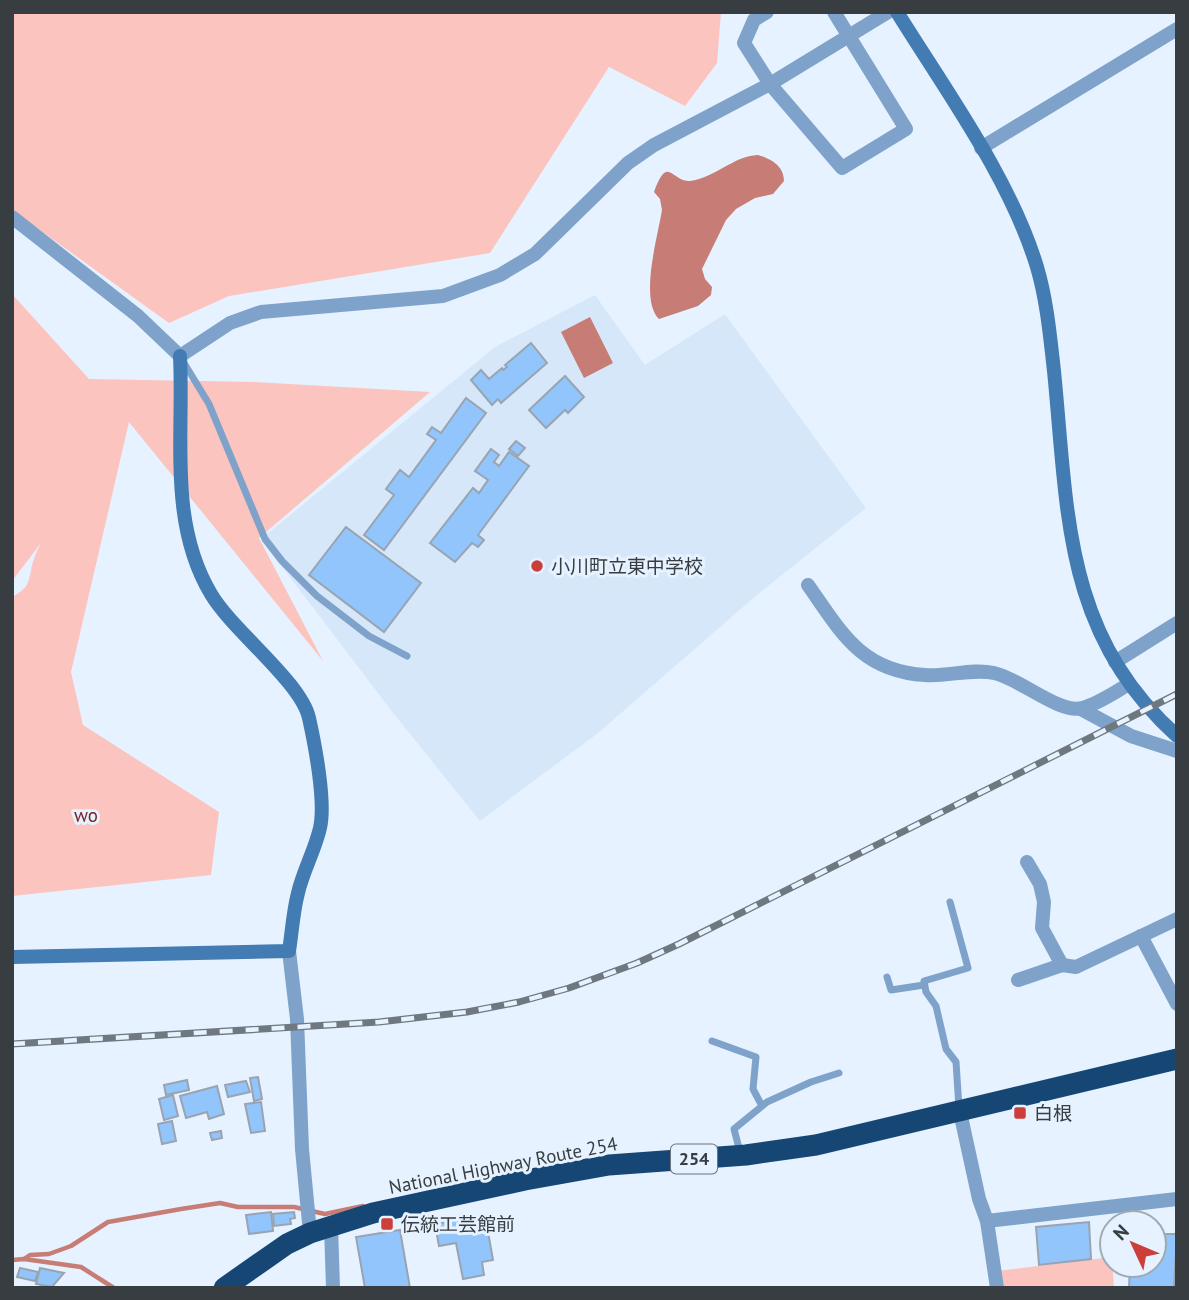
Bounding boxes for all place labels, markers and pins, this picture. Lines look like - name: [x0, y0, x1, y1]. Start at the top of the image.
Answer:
- place label: 小川町立東中学校: [551, 554, 703, 578]
- marker: 小川町立東中学校: [529, 558, 545, 574]
- place label: 白根: [1034, 1101, 1072, 1125]
- marker: 白根: [1012, 1105, 1028, 1121]
- place label: 伝統工芸館前: [401, 1212, 515, 1236]
- marker: 伝統工芸館前: [379, 1216, 395, 1232]

